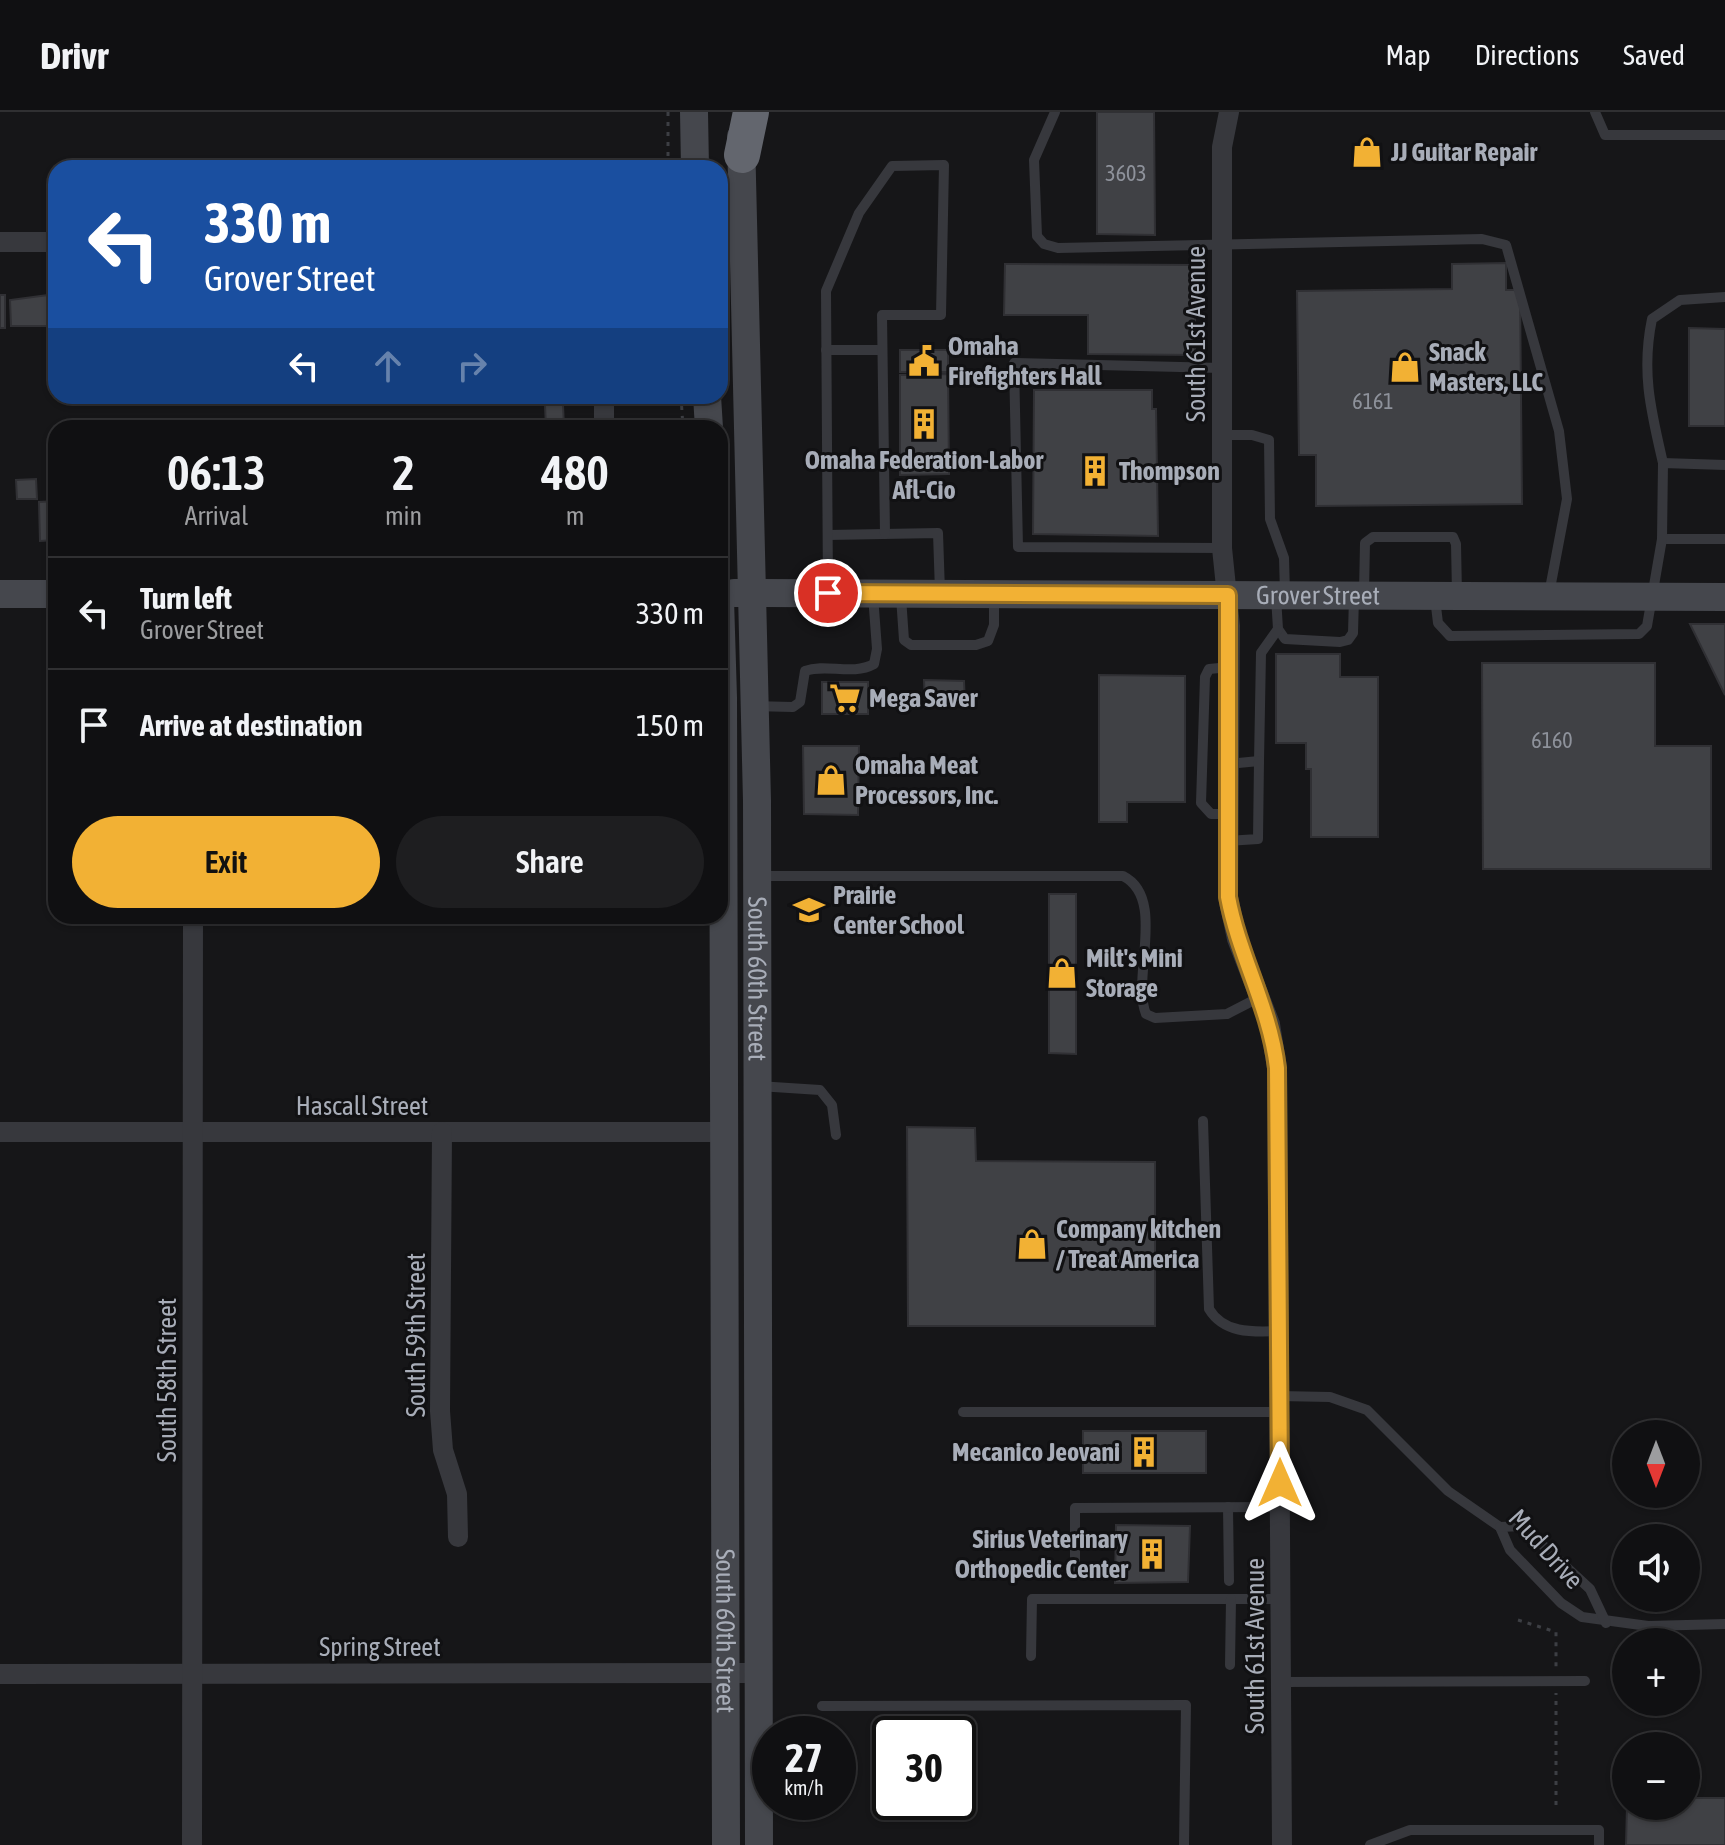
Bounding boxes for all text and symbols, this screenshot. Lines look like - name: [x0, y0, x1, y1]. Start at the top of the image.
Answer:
- text: Drivr: [40, 34, 108, 77]
- text: Map: [1386, 39, 1431, 71]
- text: Directions: [1475, 39, 1579, 71]
- text: Saved: [1623, 39, 1685, 71]
- shop icon: JJ Guitar Repair: [1350, 135, 1384, 169]
- place label: JJ Guitar Repair: [1390, 137, 1539, 167]
- house number: 3603: [1105, 160, 1147, 186]
- text: 330 m: [204, 191, 331, 255]
- icon: left: [72, 192, 176, 296]
- street label: South 61st Avenue: [1181, 246, 1211, 422]
- text: Grover Street: [204, 257, 376, 299]
- place label: Omaha Firefighters Hall: [948, 331, 1102, 391]
- place label: Snack Masters, LLC: [1429, 337, 1543, 397]
- icon: left: [282, 344, 326, 388]
- icon: ahead: [366, 344, 410, 388]
- icon: right: [450, 344, 494, 388]
- public building icon: Omaha Firefighters Hall: [907, 344, 941, 378]
- shop icon: Snack Masters, LLC: [1388, 350, 1422, 384]
- house number: 6161: [1352, 388, 1394, 414]
- building icon: Omaha Federation-Labor Afl-Cio: [907, 407, 941, 441]
- text: 06:13: [167, 445, 266, 500]
- text: 2: [392, 445, 415, 500]
- text: 480: [541, 445, 609, 500]
- place label: Omaha Federation-Labor Afl-Cio: [805, 445, 1045, 505]
- building icon: Thompson: [1078, 454, 1112, 488]
- place label: Thompson: [1119, 456, 1220, 486]
- text: Arrival: [185, 501, 248, 531]
- text: min: [385, 501, 422, 531]
- text: m: [566, 501, 584, 531]
- pin: [794, 559, 862, 627]
- icon: arrive: [806, 571, 850, 615]
- street label: Grover Street: [1256, 580, 1380, 611]
- text: Turn left: [140, 581, 232, 615]
- icon: left: [72, 591, 116, 635]
- text: 330 m: [636, 596, 704, 630]
- text: Grover Street: [140, 615, 264, 645]
- supermarket icon: Mega Saver: [828, 681, 862, 715]
- place label: Mega Saver: [869, 683, 979, 713]
- icon: arrive: [72, 703, 116, 747]
- text: Arrive at destination: [140, 708, 362, 742]
- text: 150 m: [636, 708, 704, 742]
- house number: 6160: [1531, 727, 1573, 753]
- place label: Omaha Meat Processors, Inc.: [855, 750, 999, 810]
- shop icon: Omaha Meat Processors, Inc.: [814, 763, 848, 797]
- button: Exit: [72, 816, 380, 908]
- button: Share: [396, 816, 704, 908]
- place label: Prairie Center School: [833, 880, 965, 940]
- school or university icon: Prairie Center School: [792, 893, 826, 927]
- street label: South 60th Street: [742, 896, 772, 1061]
- place label: Milt's Mini Storage: [1086, 943, 1183, 1003]
- shop icon: Milt's Mini Storage: [1045, 956, 1079, 990]
- street label: Hascall Street: [296, 1091, 428, 1121]
- place label: Company kitchen / Treat America: [1056, 1214, 1221, 1274]
- shop icon: Company kitchen / Treat America: [1015, 1227, 1049, 1261]
- street label: South 59th Street: [401, 1253, 431, 1417]
- street label: South 58th Street: [152, 1298, 182, 1462]
- north arrow: [1612, 1420, 1700, 1508]
- map controls: [1612, 1420, 1700, 1820]
- building icon: Mecanico Jeovani: [1127, 1435, 1161, 1469]
- place label: Mecanico Jeovani: [952, 1437, 1120, 1467]
- position arrow: [1238, 1441, 1322, 1525]
- street label: Mud Drive: [1503, 1503, 1589, 1595]
- place label: Sirius Veterinary Orthopedic Center: [955, 1524, 1129, 1584]
- button: sound: [1612, 1524, 1700, 1612]
- building icon: Sirius Veterinary Orthopedic Center: [1135, 1537, 1169, 1571]
- street label: South 60th Street: [710, 1549, 741, 1713]
- street label: South 61st Avenue: [1240, 1558, 1270, 1734]
- button: +: [1612, 1628, 1700, 1716]
- street label: Spring Street: [319, 1632, 441, 1662]
- speed limit sign: 30: [872, 1716, 976, 1820]
- button: −: [1612, 1732, 1700, 1820]
- text: 27: [785, 1735, 823, 1780]
- text: km/h: [784, 1776, 824, 1799]

